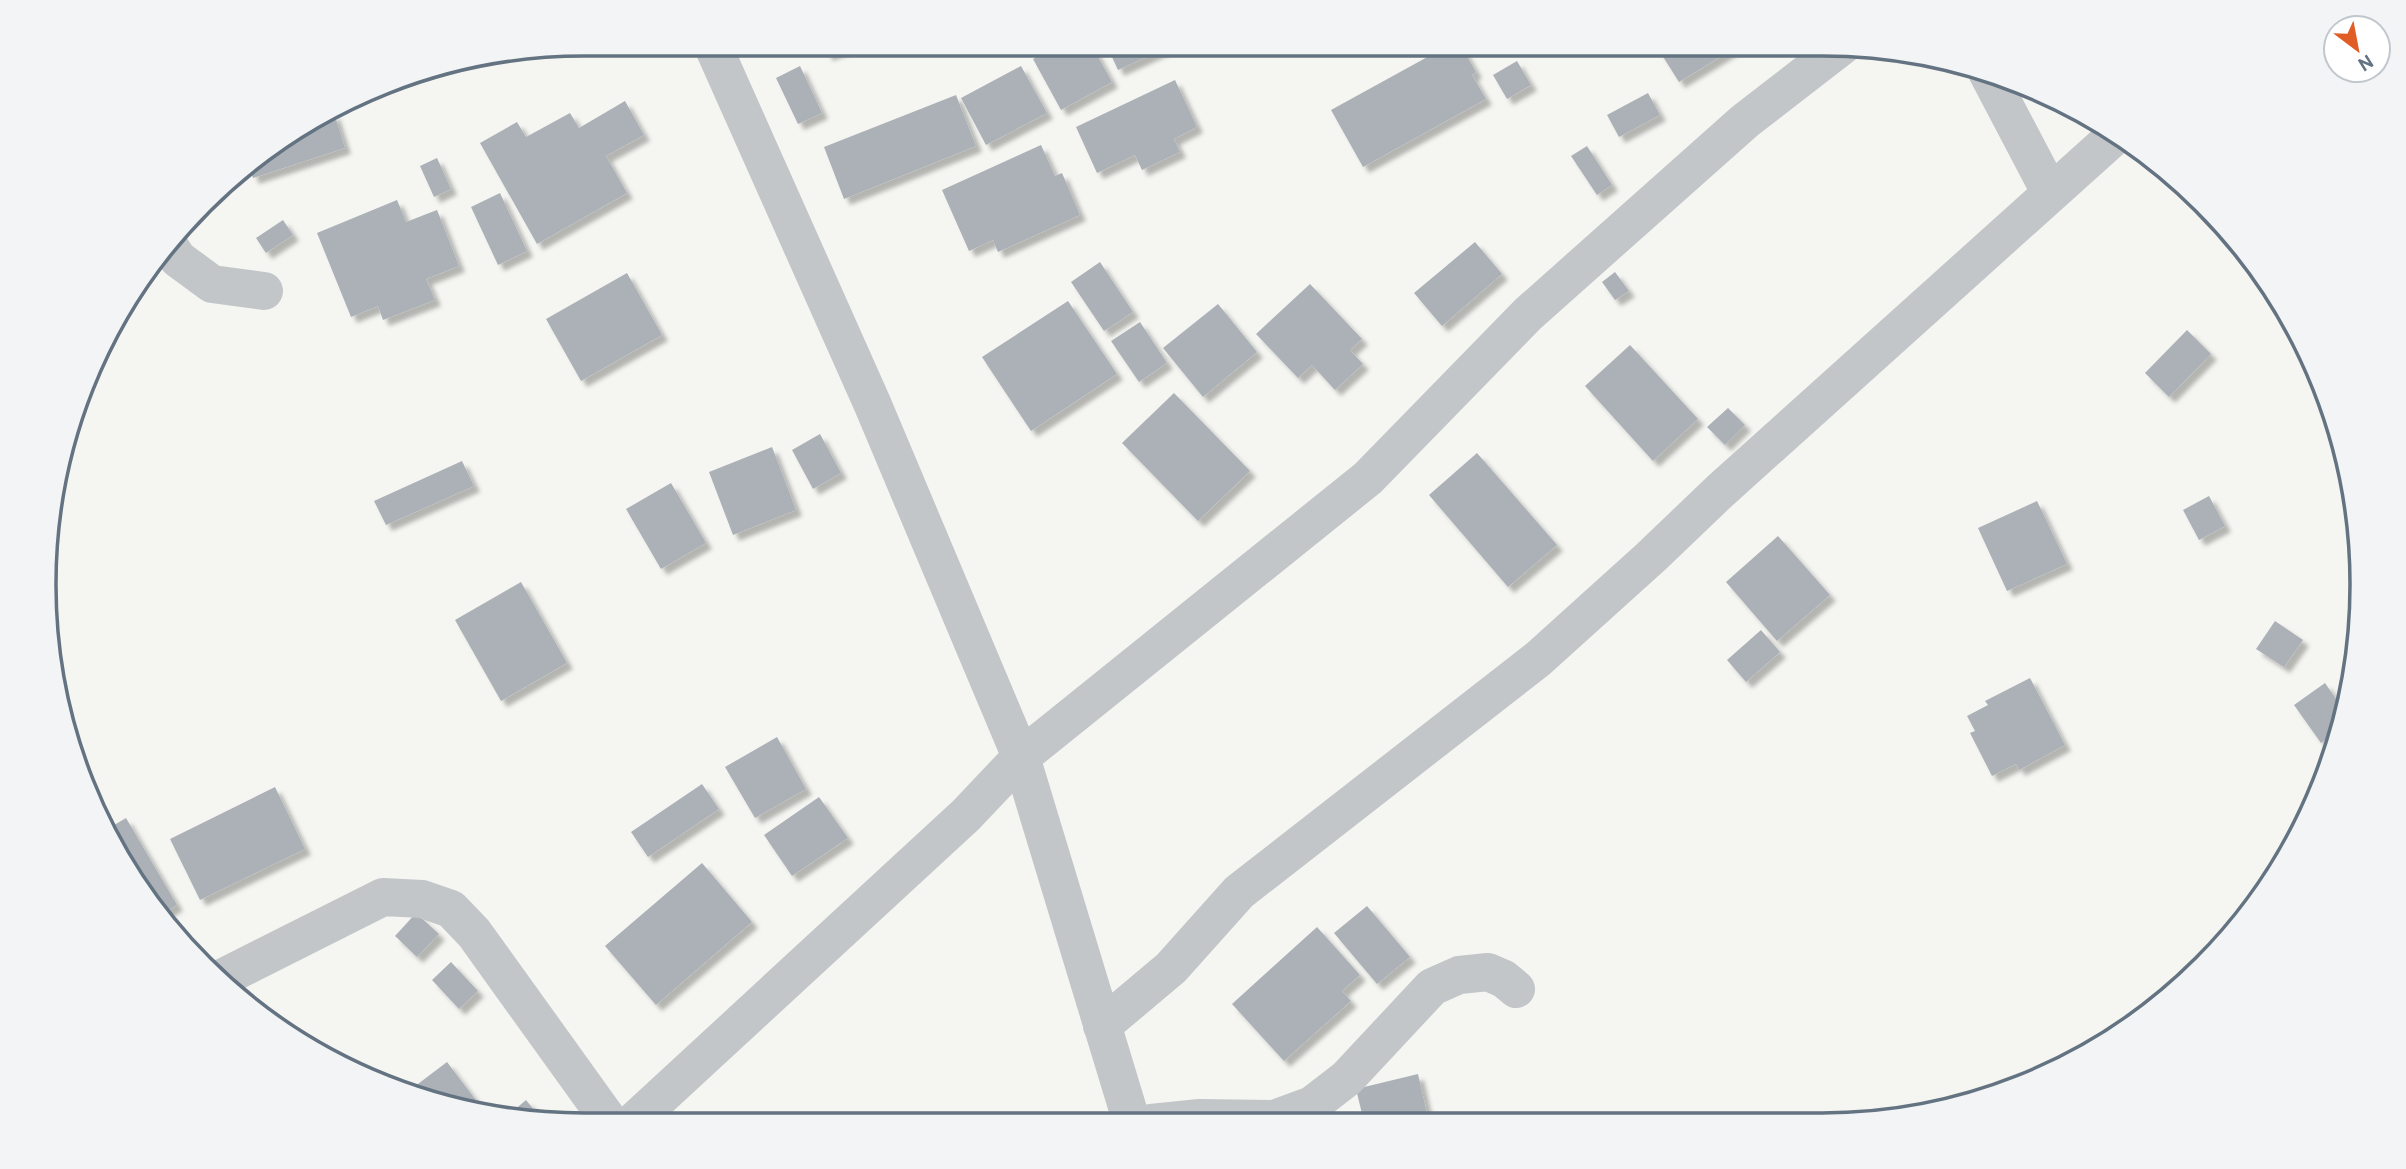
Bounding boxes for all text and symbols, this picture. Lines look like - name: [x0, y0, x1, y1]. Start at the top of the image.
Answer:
- north arrow: [2322, 14, 2392, 84]
- text: N: [2353, 48, 2377, 76]

